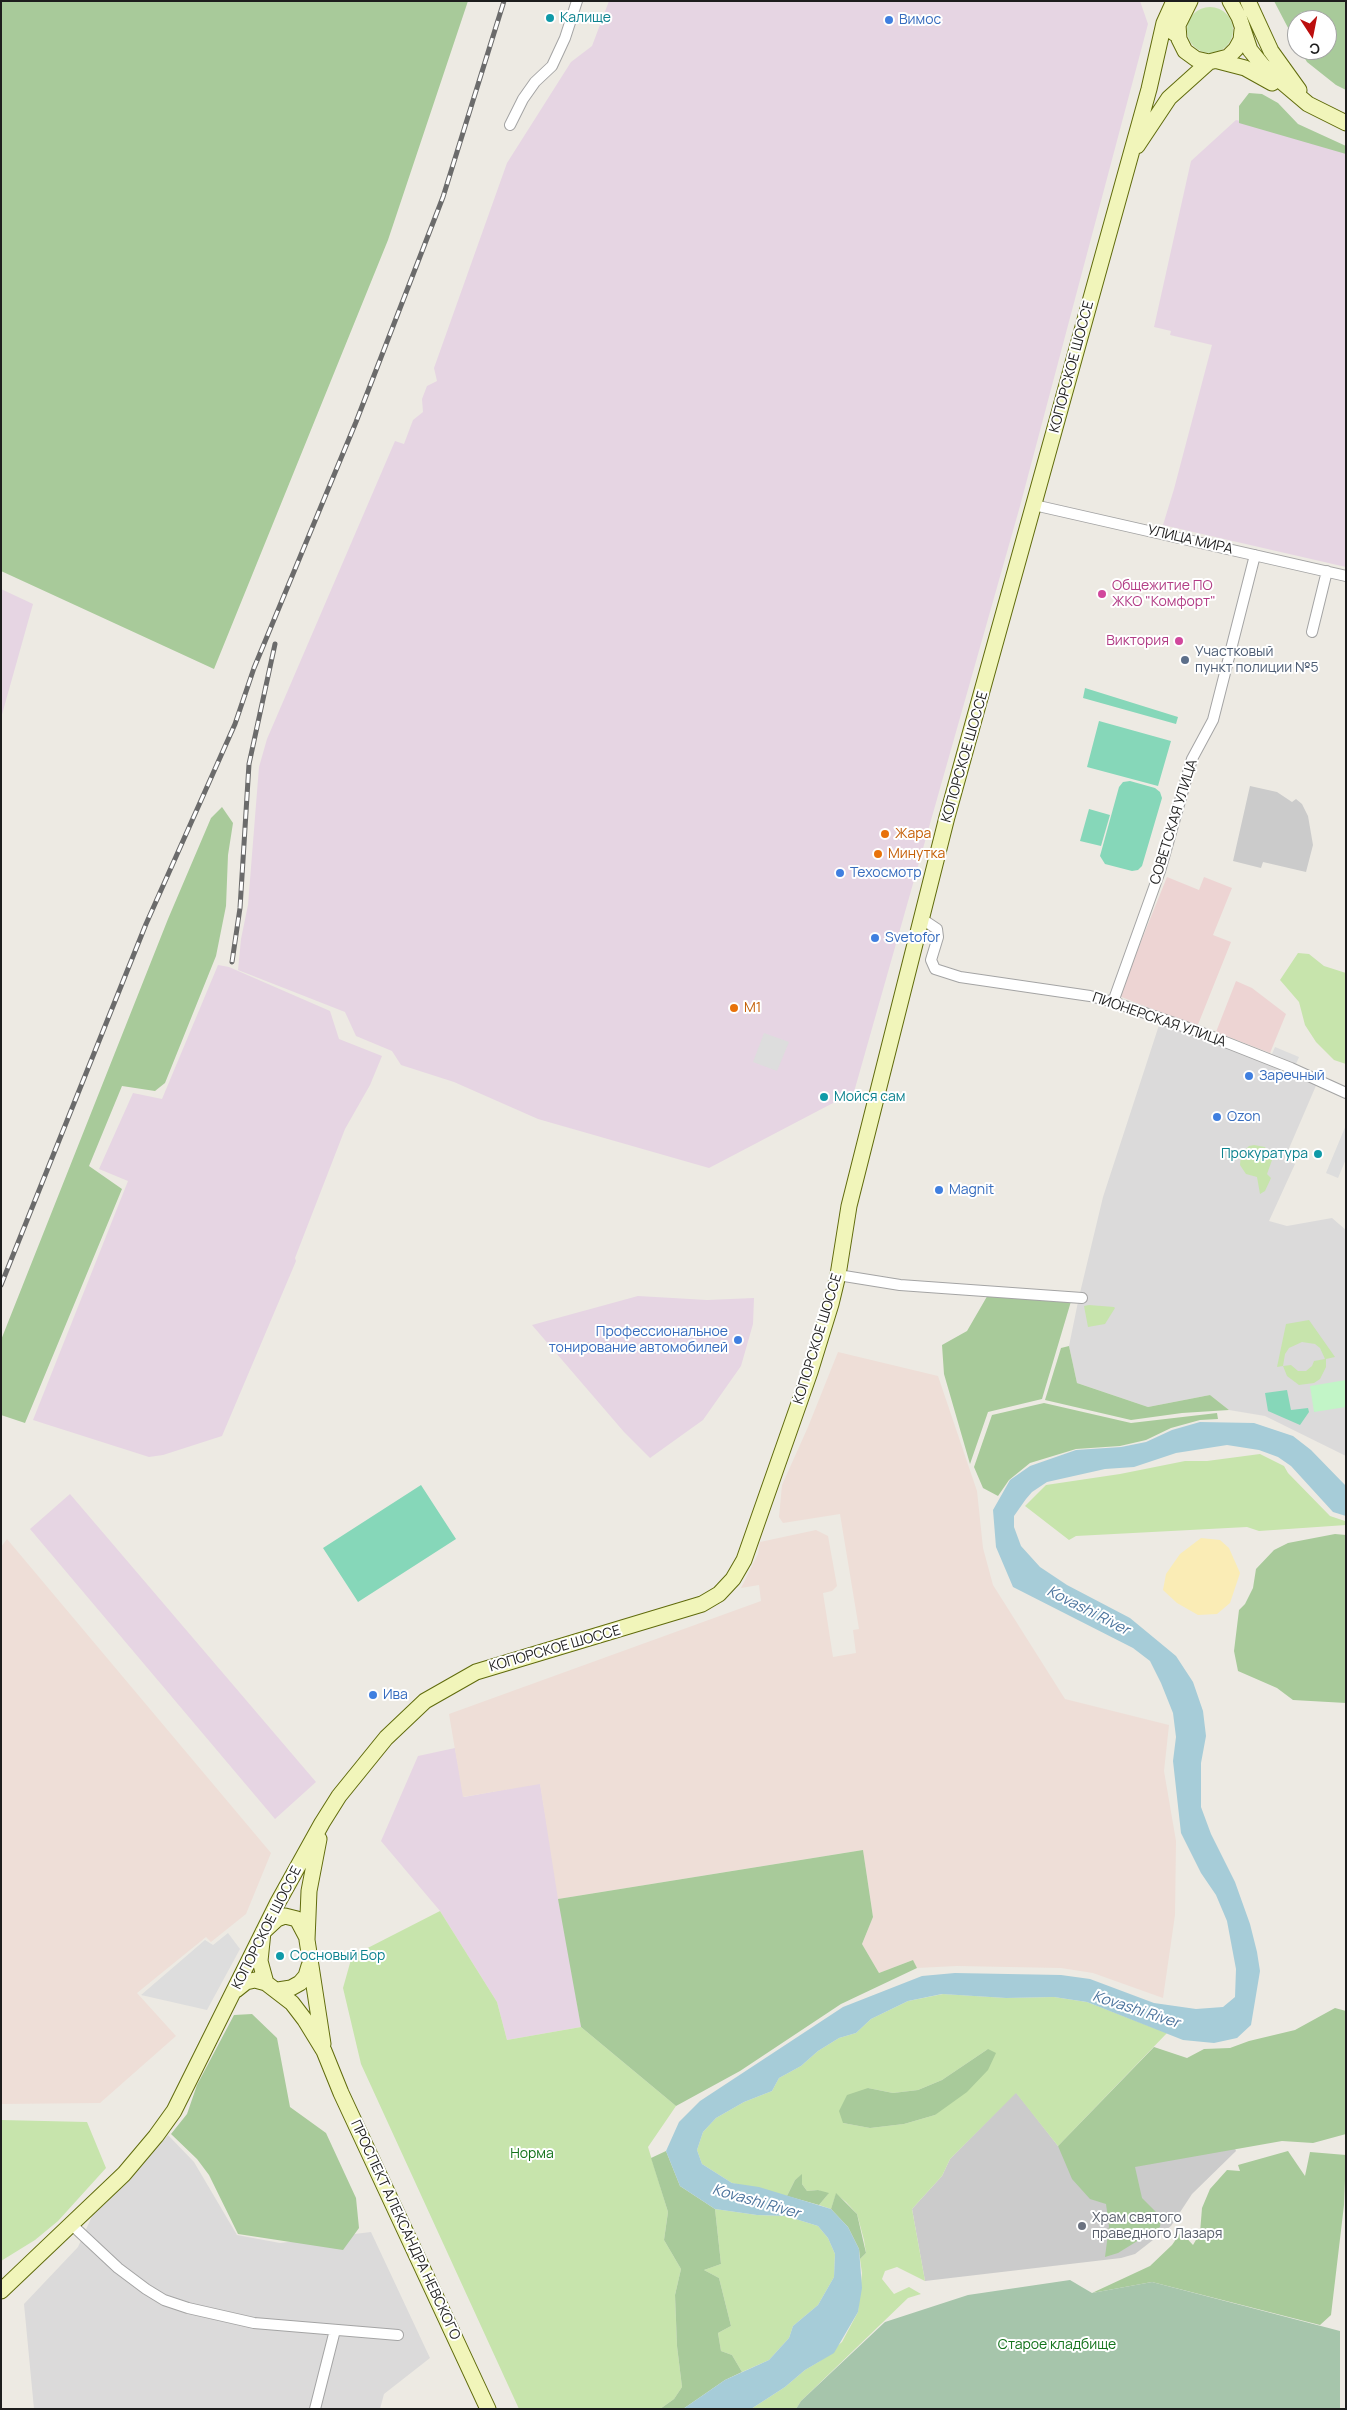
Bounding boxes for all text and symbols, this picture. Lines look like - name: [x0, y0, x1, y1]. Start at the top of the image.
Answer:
- place label: Калище: [560, 10, 611, 26]
- north arrow: [1287, 10, 1337, 60]
- marker: Калище: [544, 12, 556, 24]
- place label: Вимос: [899, 12, 941, 28]
- marker: Вимос: [883, 14, 895, 26]
- text: С: [1308, 39, 1322, 60]
- street label: КОПОРСКОЕ ШОССЕ: [1046, 299, 1098, 435]
- street label: УЛИЦА МИРА: [1146, 522, 1234, 558]
- place label: Общежитие ПО ЖКО "Комфорт": [1112, 578, 1216, 610]
- marker: Общежитие ПО ЖКО "Комфорт": [1096, 588, 1108, 600]
- place label: Виктория: [1106, 633, 1169, 649]
- marker: Виктория: [1173, 635, 1185, 647]
- place label: Участковый пункт полиции №5: [1195, 644, 1319, 676]
- marker: Участковый пункт полиции №5: [1179, 654, 1191, 666]
- street label: КОПОРСКОЕ ШОССЕ: [938, 689, 992, 825]
- street label: СОВЕТСКАЯ УЛИЦА: [1147, 757, 1201, 887]
- place label: Жара: [895, 826, 931, 842]
- marker: Жара: [879, 828, 891, 840]
- place label: Минутка: [888, 846, 945, 862]
- marker: Минутка: [872, 848, 884, 860]
- place label: Техосмотр: [850, 865, 922, 881]
- marker: Техосмотр: [834, 867, 846, 879]
- place label: Svetofor: [885, 930, 940, 946]
- marker: Svetofor: [869, 932, 881, 944]
- street label: ПИОНЕРСКАЯ УЛИЦА: [1090, 989, 1228, 1051]
- place label: М1: [744, 1000, 761, 1016]
- marker: М1: [728, 1002, 740, 1014]
- place label: Заречный: [1259, 1068, 1325, 1084]
- marker: Заречный: [1243, 1070, 1255, 1082]
- place label: Мойся сам: [834, 1089, 905, 1105]
- marker: Мойся сам: [818, 1091, 830, 1103]
- place label: Ozon: [1227, 1109, 1261, 1125]
- marker: Ozon: [1211, 1111, 1223, 1123]
- place label: Прокуратура: [1221, 1146, 1308, 1162]
- marker: Прокуратура: [1312, 1148, 1324, 1160]
- place label: Magnit: [949, 1182, 994, 1198]
- marker: Magnit: [933, 1184, 945, 1196]
- street label: КОПОРСКОЕ ШОССЕ: [790, 1272, 846, 1406]
- place label: Профессиональное тонирование автомобилей: [549, 1324, 728, 1356]
- marker: Профессиональное тонирование автомобилей: [732, 1334, 744, 1346]
- water label: Kovashi River: [1044, 1583, 1132, 1639]
- street label: КОПОРСКОЕ ШОССЕ: [487, 1622, 623, 1676]
- place label: Ива: [383, 1687, 408, 1703]
- marker: Ива: [367, 1689, 379, 1701]
- street label: КОПОРСКОЕ ШОССЕ: [229, 1864, 305, 1992]
- place label: Сосновый Бор: [290, 1948, 385, 1964]
- marker: Сосновый Бор: [274, 1950, 286, 1962]
- water label: Kovashi River: [1090, 1988, 1182, 2032]
- street label: ПРОСПЕКТ АЛЕКСАНДРА НЕВСКОГО: [347, 2117, 463, 2343]
- park label: Норма: [510, 2146, 554, 2162]
- water label: Kovashi River: [710, 2181, 802, 2223]
- place label: Храм святого праведного Лазаря: [1092, 2210, 1223, 2242]
- marker: Храм святого праведного Лазаря: [1076, 2220, 1088, 2232]
- park label: Старое кладбище: [998, 2337, 1116, 2353]

